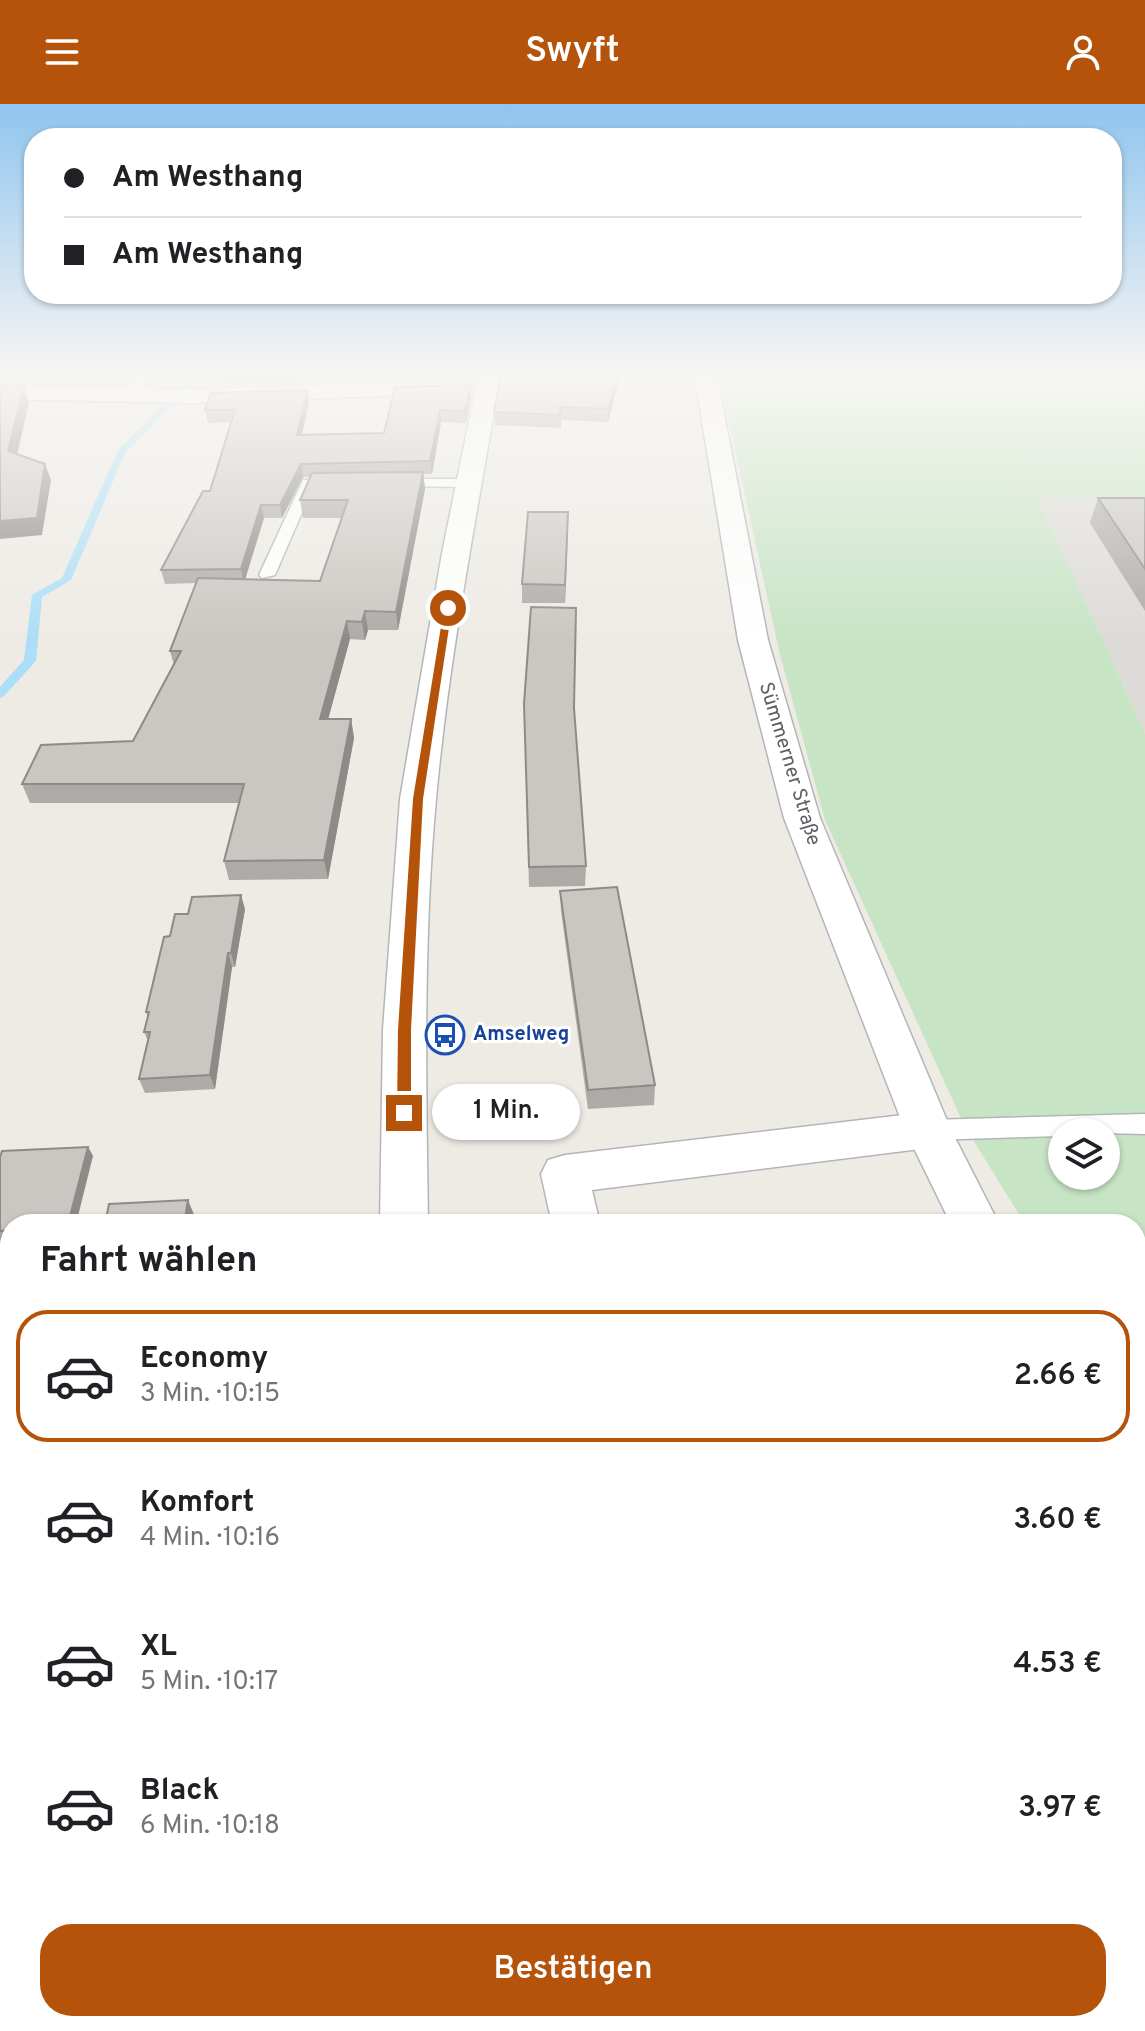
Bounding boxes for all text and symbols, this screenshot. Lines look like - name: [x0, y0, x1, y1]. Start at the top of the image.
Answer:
- text: Swyft: [525, 29, 620, 75]
- icon: menu: [40, 30, 84, 74]
- icon: person: [1061, 30, 1105, 74]
- text: Am Westhang: [112, 160, 303, 197]
- text: Am Westhang: [112, 237, 303, 274]
- route start: [430, 590, 466, 626]
- street label: Sümmerner Straße: [752, 679, 826, 849]
- bus stop icon: Amselweg: [424, 1014, 466, 1056]
- place label: Amselweg: [473, 1022, 569, 1048]
- callout: 1 Min.: [432, 1085, 580, 1141]
- route end: [386, 1095, 422, 1131]
- text: 1 Min.: [473, 1095, 539, 1128]
- map controls: [1048, 1118, 1120, 1190]
- button: layers: [1048, 1118, 1120, 1190]
- text: Fahrt wählen: [40, 1239, 258, 1285]
- icon: car: [44, 1340, 116, 1412]
- text: Economy: [140, 1341, 268, 1378]
- text: 2.66 €: [1014, 1358, 1102, 1395]
- text: 3 Min. · 10:15: [140, 1378, 280, 1411]
- icon: car: [44, 1484, 116, 1556]
- text: Komfort: [140, 1485, 254, 1522]
- text: 3.60 €: [1013, 1502, 1102, 1539]
- text: 4 Min. · 10:16: [140, 1522, 280, 1555]
- icon: car: [44, 1628, 116, 1700]
- text: XL: [140, 1629, 177, 1666]
- text: 4.53 €: [1013, 1646, 1102, 1683]
- text: 5 Min. · 10:17: [140, 1666, 278, 1699]
- icon: car: [44, 1772, 116, 1844]
- text: Black: [140, 1773, 219, 1810]
- text: 3.97 €: [1018, 1790, 1102, 1827]
- text: 6 Min. · 10:18: [140, 1810, 280, 1843]
- button: Bestätigen: [40, 1924, 1106, 2016]

